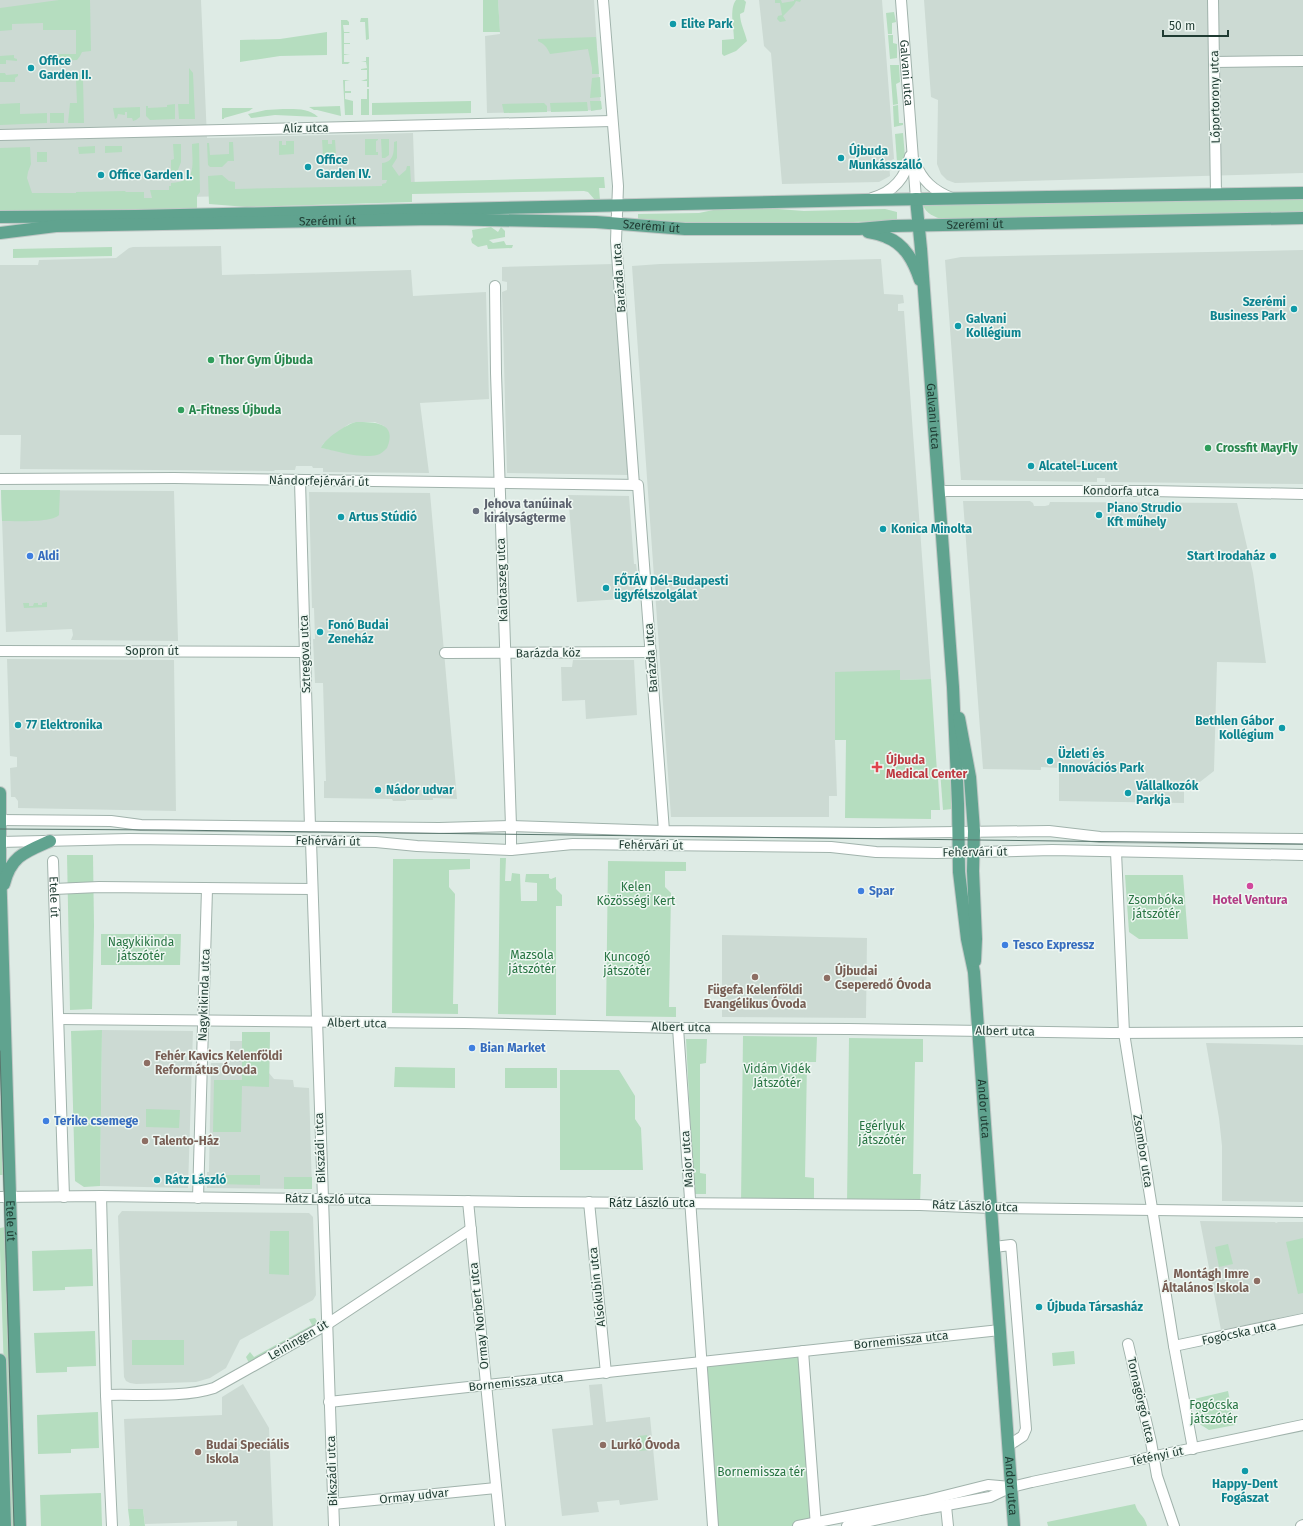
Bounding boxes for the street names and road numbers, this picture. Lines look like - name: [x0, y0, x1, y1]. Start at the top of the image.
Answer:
- street label: Galvani utca: [897, 39, 916, 107]
- street label: Lőportorony utca: [1207, 50, 1223, 144]
- street label: Alíz utca: [283, 121, 329, 135]
- street label: Szerémi út: [299, 213, 357, 228]
- street label: Szerémi út: [622, 217, 681, 236]
- street label: Szerémi út: [946, 217, 1004, 232]
- street label: Barázda utca: [610, 243, 628, 313]
- street label: Galvani utca: [924, 383, 943, 450]
- street label: Nándorfejérvári út: [269, 473, 370, 489]
- street label: Kondorfa utca: [1083, 483, 1159, 499]
- street label: Kalotaszeg utca: [494, 538, 510, 622]
- street label: Sztregova utca: [297, 615, 313, 693]
- street label: Barázda utca: [642, 623, 660, 693]
- street label: Sopron út: [125, 644, 179, 658]
- street label: Barázda köz: [515, 645, 581, 661]
- street label: Fehérvári út: [295, 833, 361, 849]
- street label: Fehérvári út: [618, 837, 684, 853]
- street label: Fehérvári út: [942, 844, 1008, 860]
- street label: Etele út: [47, 876, 62, 919]
- street label: Nagykikinda utca: [195, 948, 213, 1042]
- street label: Albert utca: [327, 1015, 387, 1031]
- street label: Albert utca: [651, 1019, 711, 1035]
- street label: Albert utca: [975, 1023, 1035, 1039]
- street label: Andor utca: [975, 1079, 993, 1139]
- street label: Bikszádi utca: [312, 1112, 328, 1184]
- street label: Zsombor utca: [1130, 1113, 1156, 1189]
- street label: Major utca: [678, 1130, 696, 1188]
- street label: Rátz László utca: [285, 1191, 371, 1207]
- street label: Rátz László utca: [609, 1196, 695, 1210]
- street label: Rátz László utca: [932, 1197, 1018, 1215]
- street label: Etele út: [3, 1200, 18, 1242]
- street label: Alsókubin utca: [586, 1246, 608, 1328]
- street label: Ormay Norbert utca: [466, 1262, 492, 1370]
- street label: Leiningen út: [265, 1317, 331, 1363]
- street label: Fogócska utca: [1200, 1318, 1278, 1348]
- street label: Bornemissza utca: [853, 1328, 949, 1352]
- street label: Tornagörgő utca: [1124, 1356, 1158, 1444]
- street label: Bornemissza utca: [468, 1370, 564, 1394]
- street label: Bikszádi utca: [324, 1435, 340, 1507]
- street label: Tétényi út: [1129, 1443, 1185, 1468]
- street label: Andor utca: [1002, 1456, 1020, 1516]
- street label: Ormay udvar: [379, 1485, 450, 1507]

